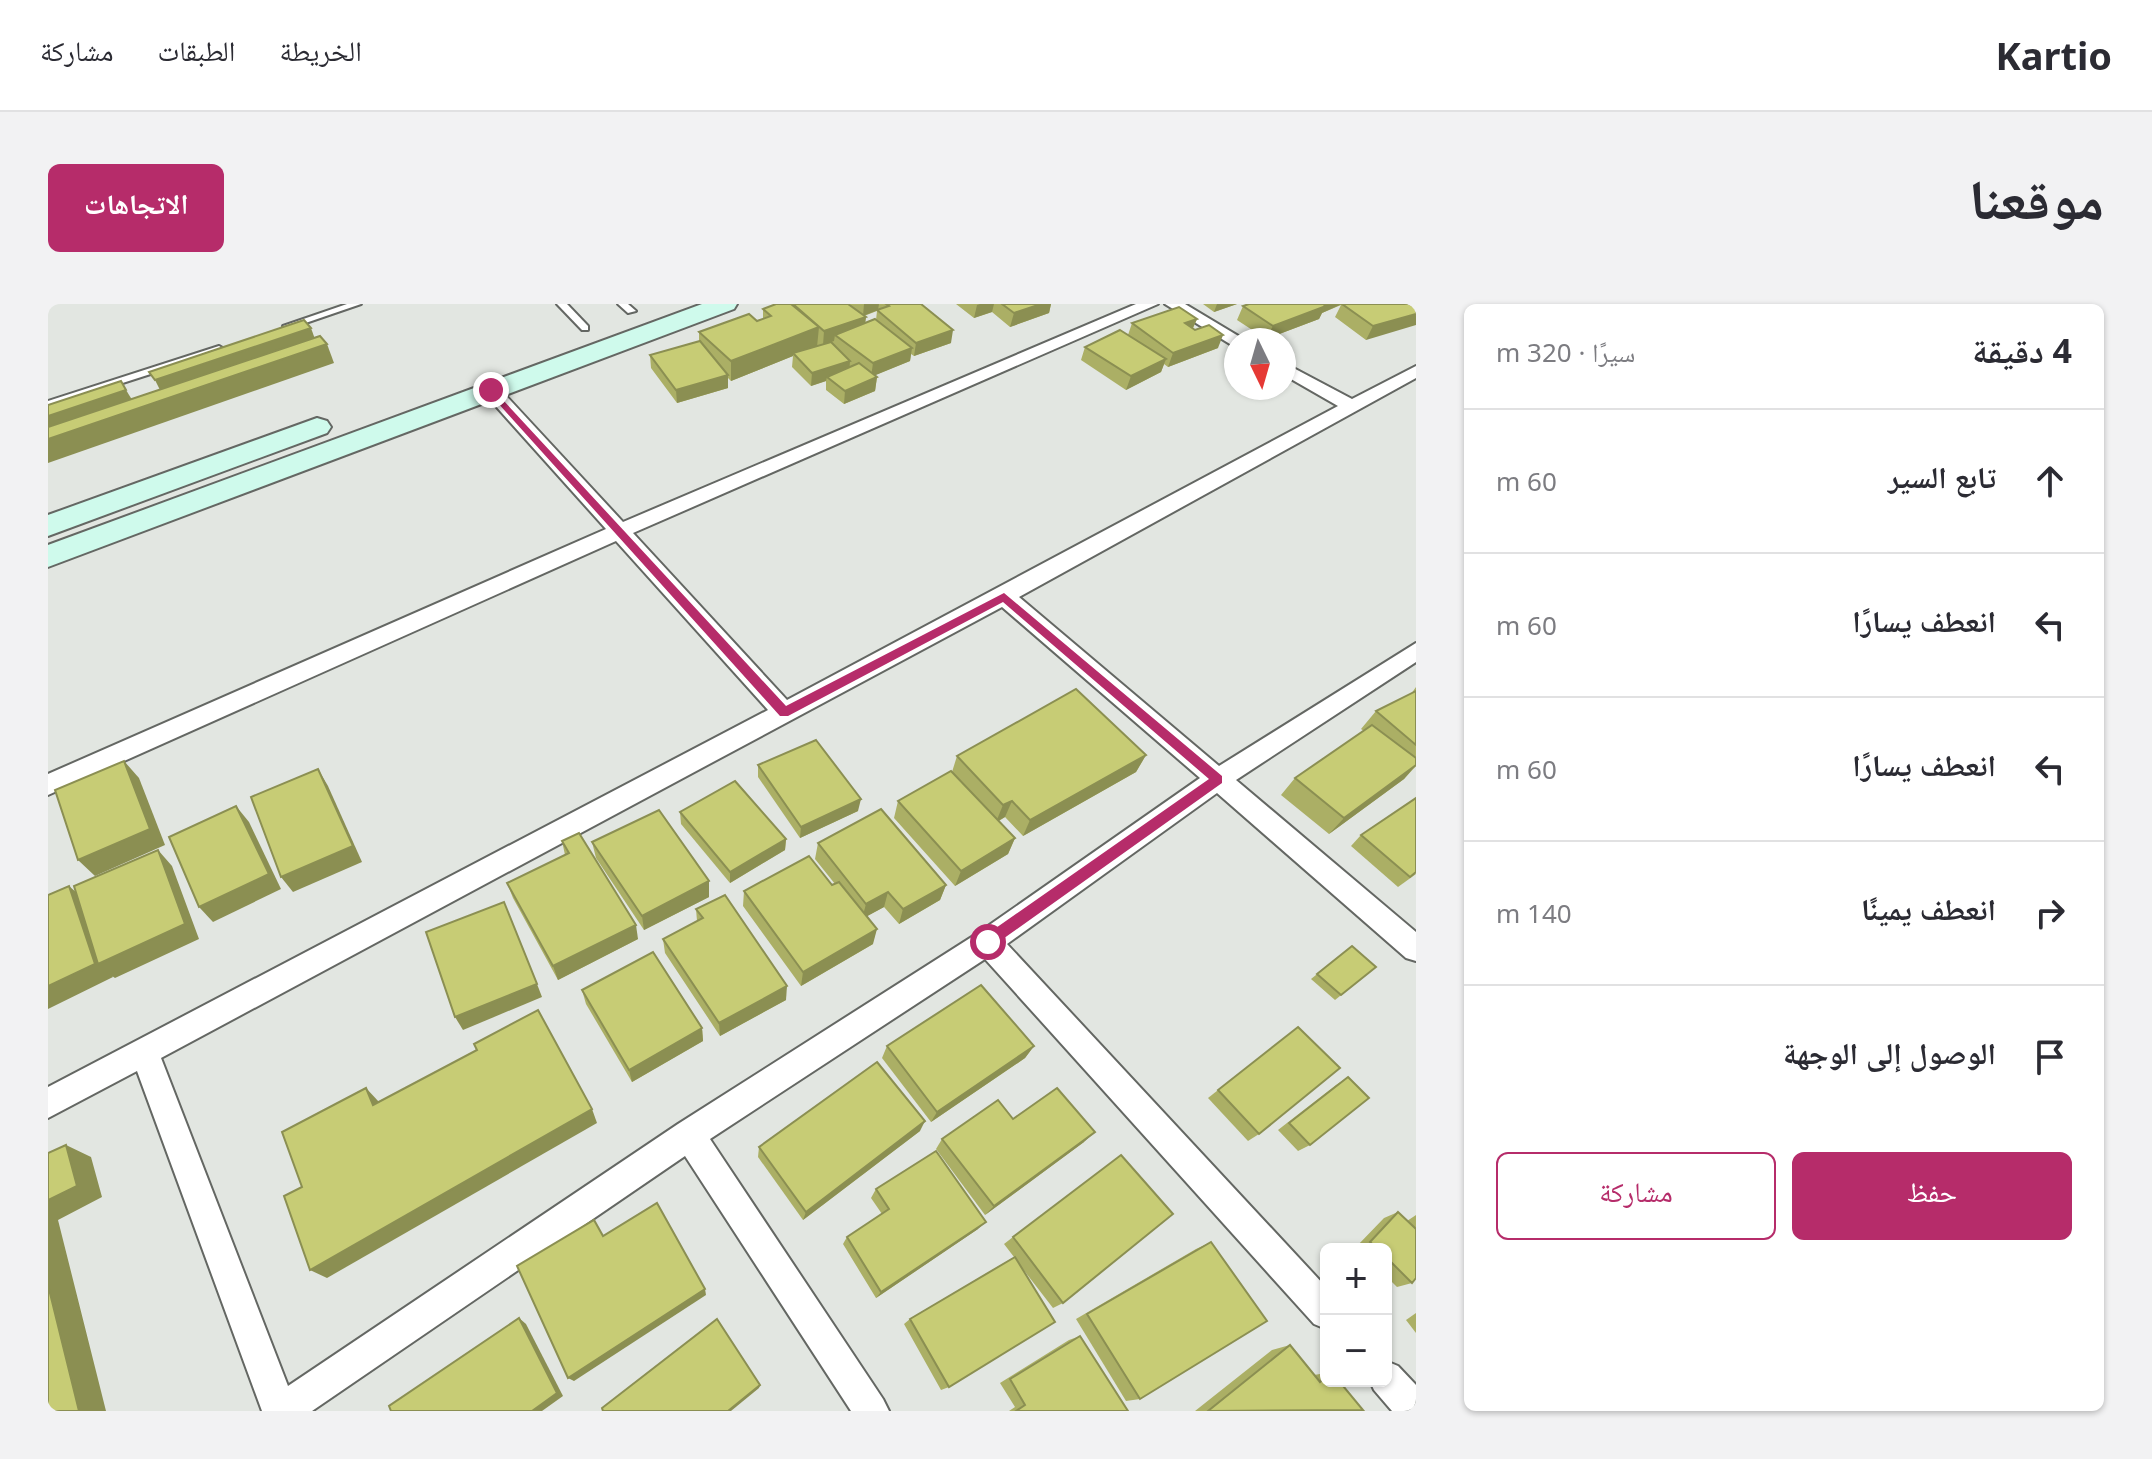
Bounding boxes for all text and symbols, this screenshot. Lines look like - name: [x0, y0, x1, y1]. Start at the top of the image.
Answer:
- text: Kartio: [1995, 29, 2112, 81]
- text: مشاركة: [40, 31, 114, 69]
- text: الطبقات: [158, 31, 235, 69]
- text: الخريطة: [279, 31, 362, 69]
- text: موقعنا: [1969, 160, 2104, 236]
- button: الاتجاهات: [48, 164, 224, 252]
- text: 4 دقيقة: [1972, 327, 2072, 373]
- north arrow: [1224, 328, 1296, 400]
- text: سيرًا · 320 m: [1496, 334, 1635, 370]
- route end: [473, 372, 509, 408]
- text: تابع السير: [1888, 456, 1996, 497]
- icon: ahead: [2028, 459, 2072, 503]
- text: 60 m: [1496, 463, 1557, 499]
- text: انعطف يسارًا: [1852, 600, 1996, 641]
- icon: left: [2028, 603, 2072, 647]
- text: 60 m: [1496, 607, 1557, 643]
- text: انعطف يسارًا: [1852, 744, 1996, 785]
- icon: left: [2028, 747, 2072, 791]
- text: 60 m: [1496, 751, 1557, 787]
- text: انعطف يمينًا: [1861, 888, 1996, 929]
- icon: right: [2028, 891, 2072, 935]
- text: 140 m: [1496, 895, 1572, 931]
- route start: [970, 924, 1006, 960]
- text: الوصول إلى الوجهة: [1783, 1032, 1996, 1073]
- icon: arrive: [2028, 1035, 2072, 1079]
- button: مشاركة: [1496, 1152, 1776, 1240]
- button: حفظ: [1792, 1152, 2072, 1240]
- map controls: [1320, 1243, 1392, 1387]
- button: +: [1320, 1243, 1392, 1315]
- button: −: [1320, 1315, 1392, 1387]

